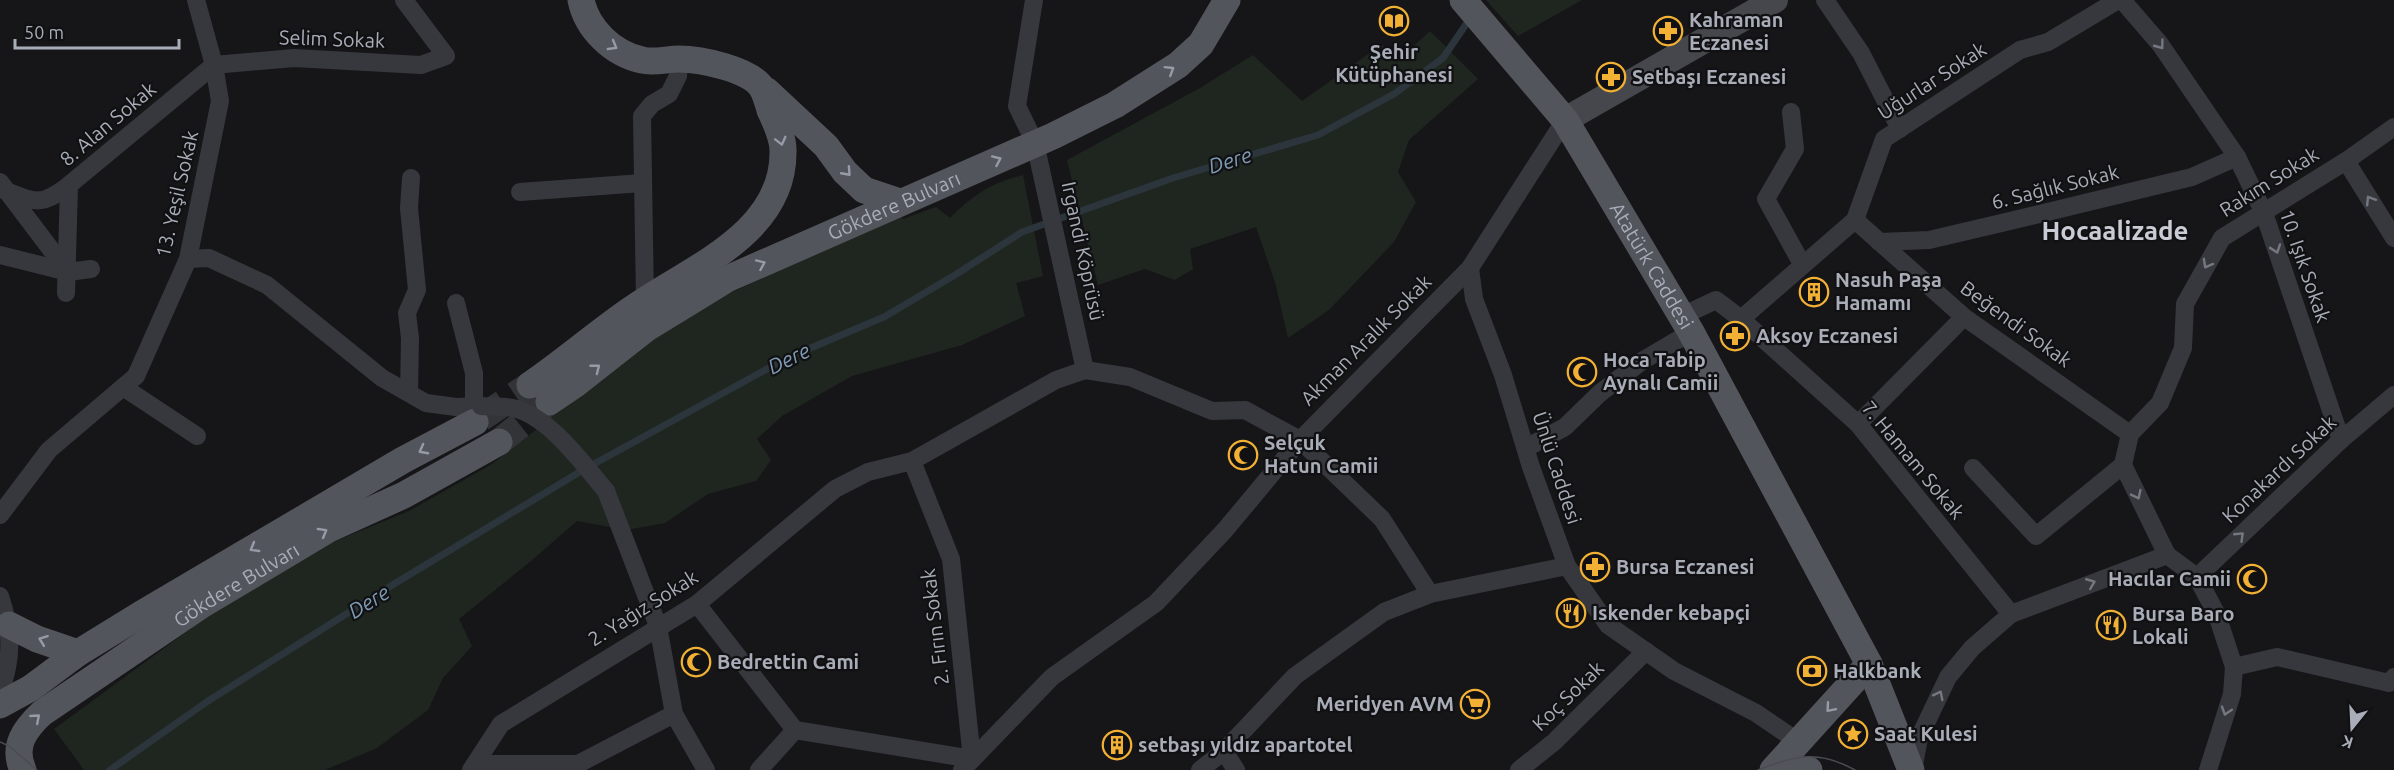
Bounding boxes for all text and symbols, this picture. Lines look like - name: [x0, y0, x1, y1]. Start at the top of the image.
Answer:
- library icon: Şehir Kütüphanesi: [1378, 5, 1410, 37]
- place label: Kahraman Eczanesi: [1689, 8, 1783, 54]
- scale bar: [15, 12, 178, 50]
- pharmacy icon: Kahraman Eczanesi: [1652, 15, 1684, 47]
- text: 50 m: [24, 22, 64, 42]
- street label: Selim Sokak: [279, 25, 385, 52]
- street label: Uğurlar Sokak: [1873, 37, 1990, 124]
- one-way arrow: [607, 38, 617, 50]
- one-way arrow: [2153, 38, 2164, 49]
- place label: Şehir Kütüphanesi: [1335, 40, 1453, 86]
- pharmacy icon: Setbaşı Eczanesi: [1595, 61, 1627, 93]
- place label: Setbaşı Eczanesi: [1632, 65, 1786, 88]
- one-way arrow: [1163, 67, 1174, 78]
- street label: 8. Alan Sokak: [55, 77, 160, 170]
- street label: 13. Yeşil Sokak: [151, 128, 202, 260]
- one-way arrow: [773, 136, 786, 146]
- water label: Dere: [1205, 142, 1255, 178]
- street label: Rakım Sokak: [2215, 142, 2322, 221]
- one-way arrow: [990, 155, 1001, 167]
- street label: 6. Sağlık Sokak: [1989, 160, 2121, 213]
- one-way arrow: [840, 165, 851, 176]
- street label: Gökdere Bulvarı: [824, 166, 964, 244]
- street label: Irgandi Köprüsü: [1058, 179, 1109, 322]
- one-way arrow: [2367, 195, 2378, 206]
- street label: Atatürk Caddesi: [1606, 198, 1699, 333]
- street label: 10. Işık Sokak: [2275, 206, 2336, 325]
- district label: Hocaalizade: [2041, 216, 2189, 245]
- one-way arrow: [2269, 244, 2282, 254]
- one-way arrow: [2203, 258, 2214, 269]
- one-way arrow: [754, 259, 765, 271]
- place label: Nasuh Paşa Hamamı: [1835, 268, 1942, 314]
- street label: Akman Aralık Sokak: [1296, 270, 1436, 410]
- building icon: Nasuh Paşa Hamamı: [1798, 276, 1830, 308]
- street label: Beğendi Sokak: [1956, 276, 2076, 372]
- pharmacy icon: Aksoy Eczanesi: [1719, 320, 1751, 352]
- place label: Aksoy Eczanesi: [1756, 324, 1898, 347]
- water label: Dere: [764, 338, 814, 379]
- place label: Hoca Tabip Aynalı Camii: [1603, 348, 1718, 394]
- mosque icon: Hoca Tabip Aynalı Camii: [1566, 356, 1598, 388]
- one-way arrow: [590, 364, 601, 375]
- street label: 7. Hamam Sokak: [1857, 396, 1969, 523]
- street label: Ünlü Caddesi: [1528, 409, 1586, 527]
- street label: Konakardı Sokak: [2217, 410, 2340, 527]
- place label: Selçuk Hatun Camii: [1264, 431, 1378, 477]
- mosque icon: Selçuk Hatun Camii: [1227, 439, 1259, 471]
- one-way arrow: [419, 443, 429, 454]
- one-way arrow: [2130, 489, 2142, 500]
- one-way arrow: [317, 528, 327, 540]
- one-way arrow: [2232, 533, 2243, 544]
- street label: Gökdere Bulvarı: [169, 538, 303, 631]
- one-way arrow: [250, 540, 260, 552]
- pharmacy icon: Bursa Eczanesi: [1579, 551, 1611, 583]
- place label: Bursa Eczanesi: [1616, 555, 1754, 578]
- mosque icon: Hacılar Camii: [2236, 563, 2268, 595]
- street label: 2. Yağız Sokak: [584, 565, 702, 650]
- street label: 2. Fırın Sokak: [916, 567, 953, 687]
- place label: Hacılar Camii: [2108, 567, 2231, 590]
- one-way arrow: [2084, 578, 2095, 590]
- water label: Dere: [343, 579, 394, 623]
- restaurant icon: Iskender kebapçi: [1555, 597, 1587, 629]
- place label: Iskender kebapçi: [1592, 601, 1750, 624]
- place label: Bursa Baro Lokali: [2132, 602, 2234, 648]
- restaurant icon: Bursa Baro Lokali: [2095, 609, 2127, 641]
- one-way arrow: [38, 635, 49, 648]
- mosque icon: Bedrettin Cami: [680, 646, 712, 678]
- place label: Bedrettin Cami: [717, 650, 859, 673]
- bank icon: Halkbank: [1796, 655, 1828, 687]
- street label: Koç Sokak: [1527, 656, 1608, 735]
- place label: Halkbank: [1833, 659, 1921, 682]
- supermarket icon: Meridyen AVM: [1459, 688, 1491, 720]
- one-way arrow: [1932, 691, 1943, 702]
- place label: Meridyen AVM: [1316, 692, 1454, 715]
- north arrow: [2322, 698, 2382, 758]
- one-way arrow: [1826, 701, 1837, 712]
- one-way arrow: [2221, 705, 2234, 716]
- one-way arrow: [29, 714, 40, 725]
- place icon: Saat Kulesi: [1837, 718, 1869, 750]
- place label: Saat Kulesi: [1874, 722, 1978, 745]
- building icon: setbaşı yıldız apartotel: [1101, 729, 1133, 761]
- text: K: [2339, 732, 2355, 752]
- place label: setbaşı yıldız apartotel: [1138, 733, 1353, 756]

